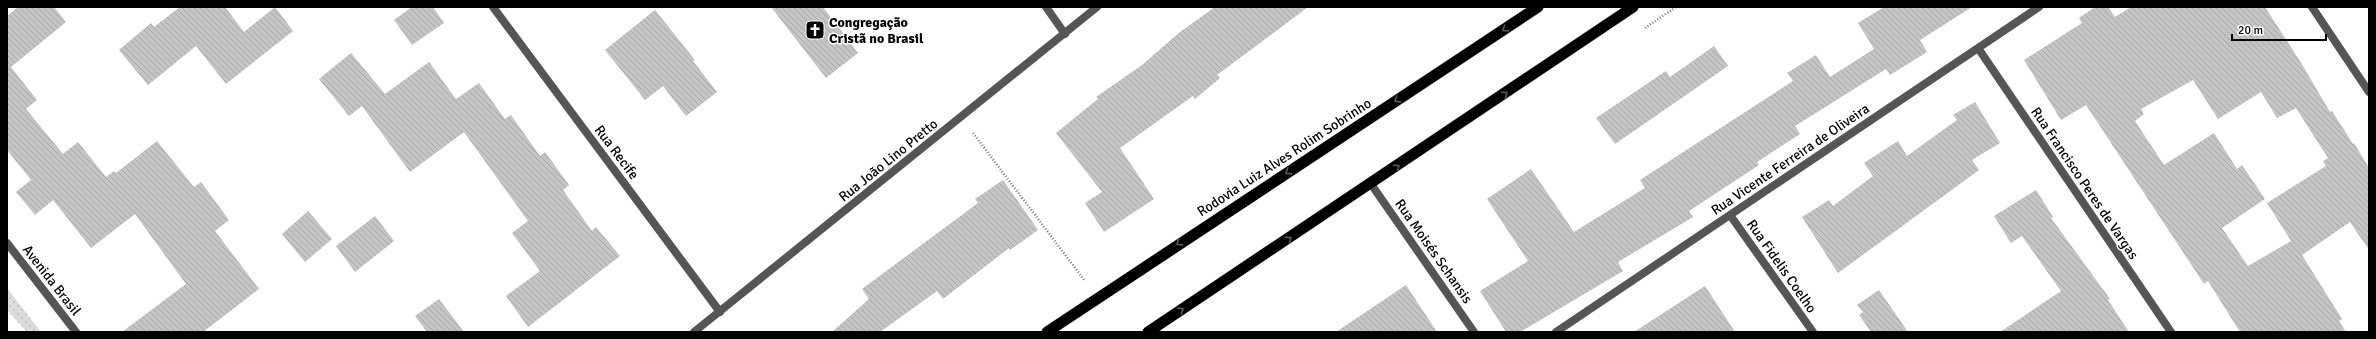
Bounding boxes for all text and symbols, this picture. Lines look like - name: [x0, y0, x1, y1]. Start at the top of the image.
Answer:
- place label: Congregação Cristã no Brasil: [829, 14, 924, 47]
- scale bar: [2232, 16, 2326, 42]
- church icon: Congregação Cristã no Brasil: [804, 19, 826, 41]
- text: 20 m: [2238, 23, 2263, 38]
- one-way arrow: [1502, 24, 1509, 31]
- one-way arrow: [1501, 91, 1508, 99]
- street label: Rodovia Luiz Alves Rolim Sobrinho: [1194, 95, 1375, 220]
- one-way arrow: [1394, 95, 1401, 102]
- street label: Rua Vicente Ferreira de Oliveira: [1708, 100, 1873, 219]
- street label: Rua Francisco Peres de Vargas: [2027, 104, 2142, 263]
- street label: Rua João Lino Pretto: [835, 115, 941, 205]
- street label: Rua Recife: [591, 122, 642, 183]
- one-way arrow: [1393, 164, 1400, 171]
- one-way arrow: [1285, 167, 1292, 174]
- street label: Rua Moisés Schansis: [1391, 196, 1476, 307]
- street label: Rua Fidelis Coelho: [1743, 216, 1820, 316]
- one-way arrow: [1285, 236, 1292, 243]
- one-way arrow: [1177, 238, 1184, 245]
- street label: Avenida Brasil: [19, 242, 84, 319]
- one-way arrow: [1177, 308, 1184, 315]

